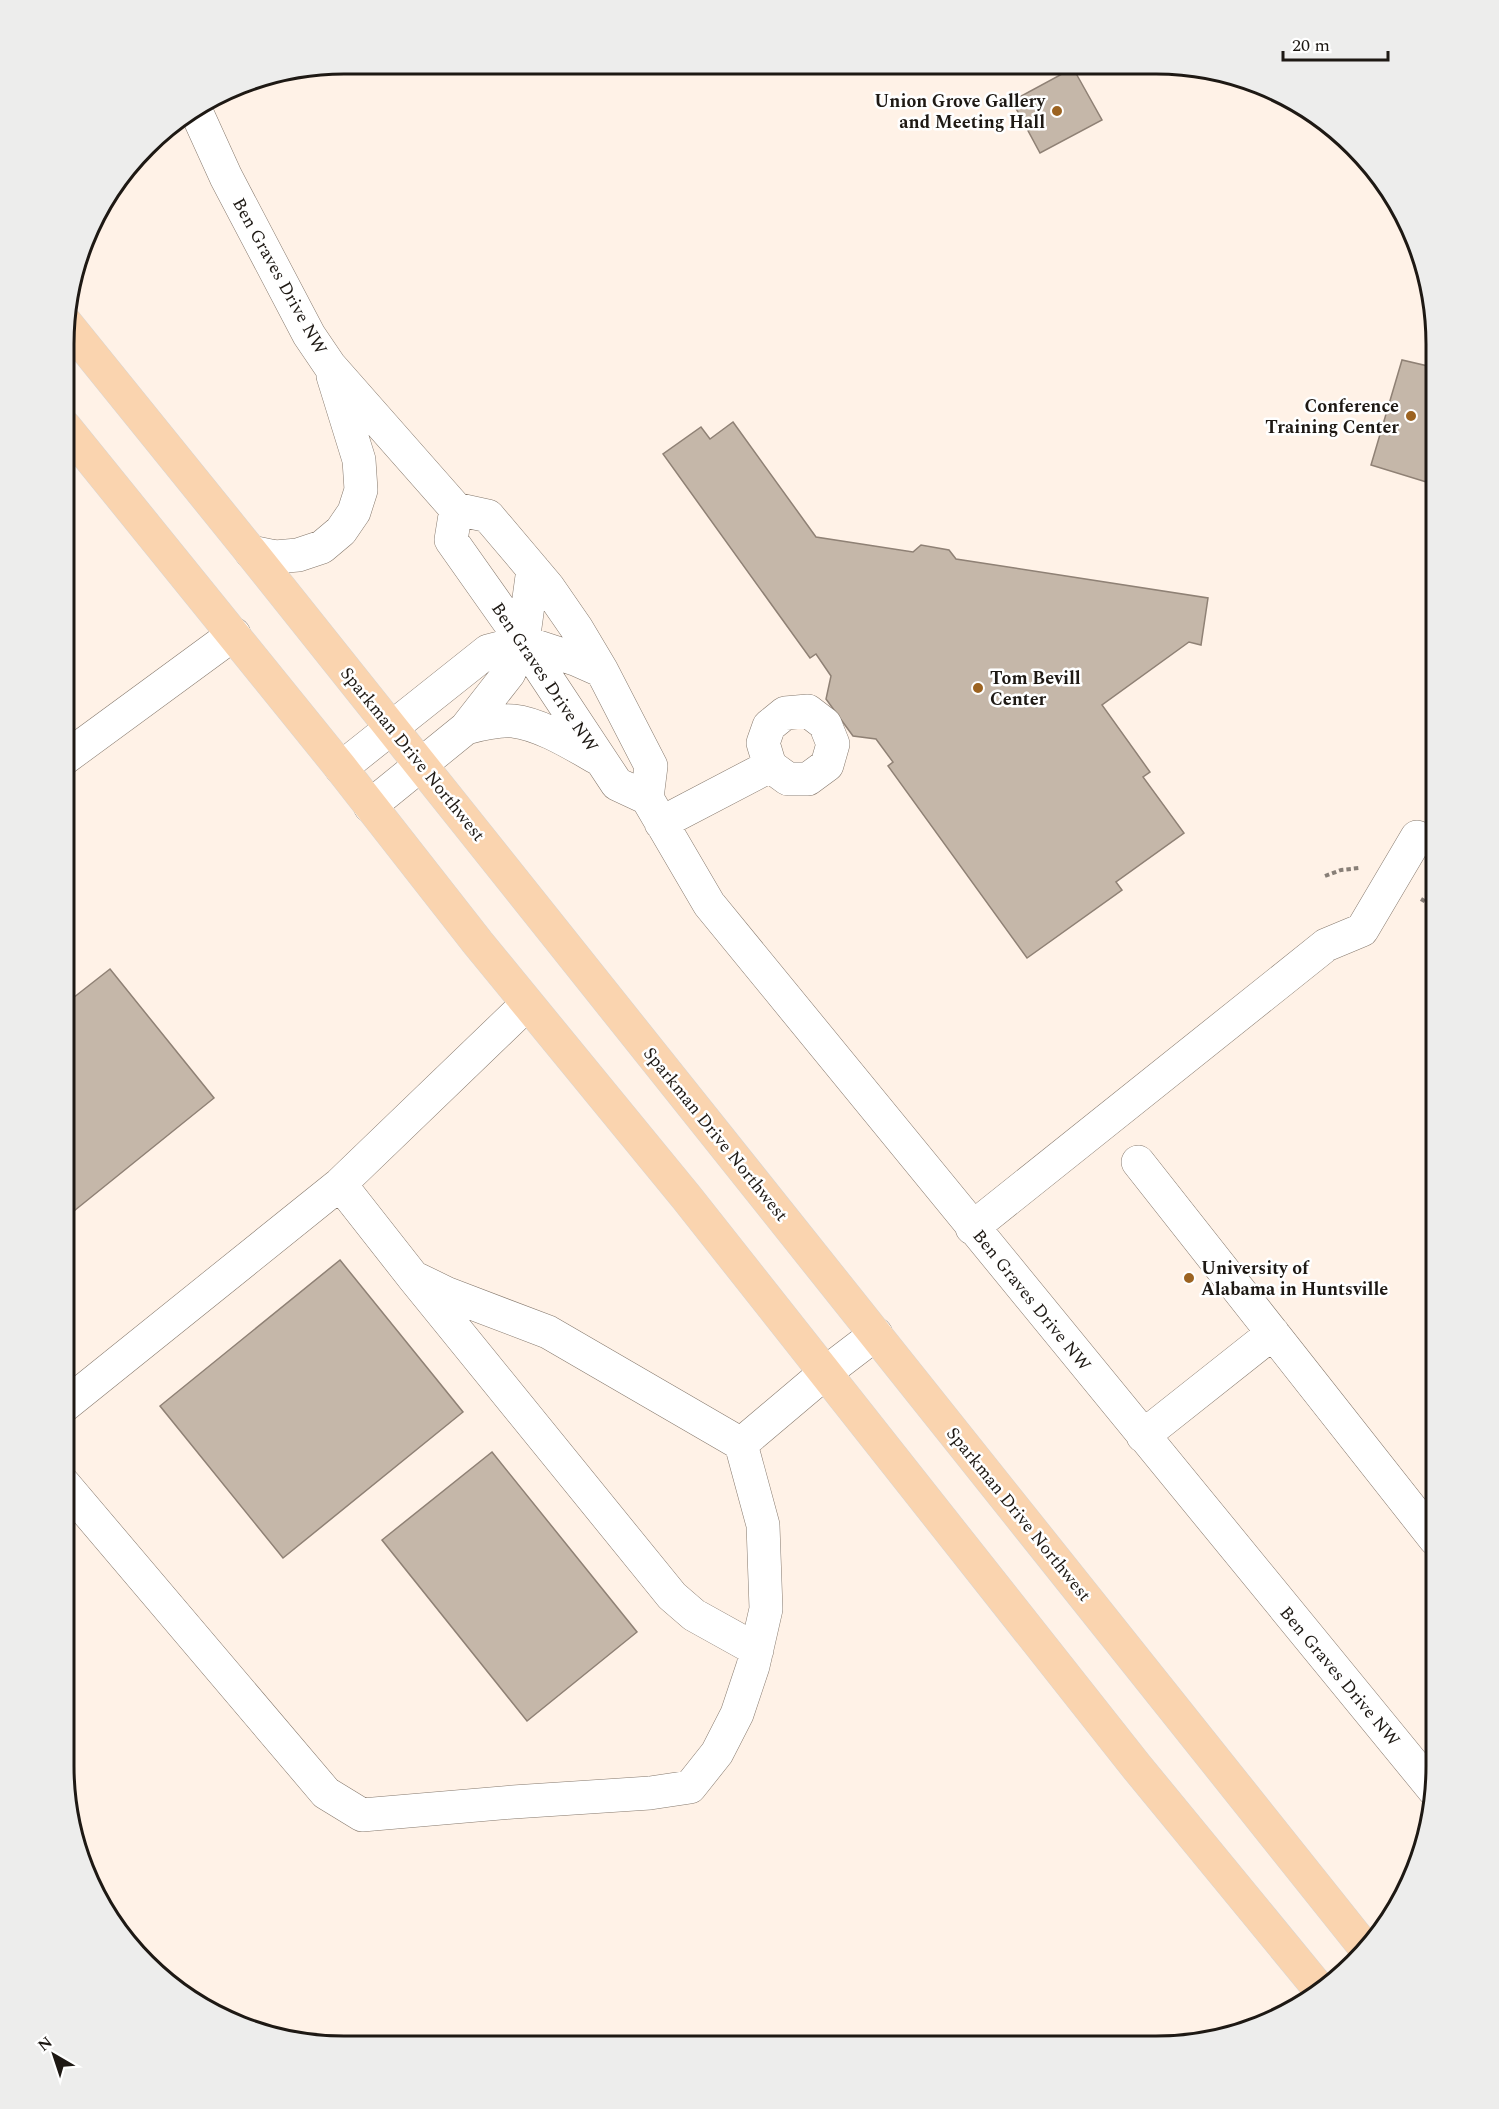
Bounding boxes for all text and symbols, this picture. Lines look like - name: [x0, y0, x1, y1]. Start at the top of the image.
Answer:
- scale bar: [1283, 24, 1388, 62]
- text: 20 m: [1292, 32, 1330, 59]
- place label: Union Grove Gallery and Meeting Hall: [874, 88, 1046, 136]
- marker: Union Grove Gallery and Meeting Hall: [1050, 104, 1064, 118]
- street label: Ben Graves Drive NW: [225, 193, 334, 360]
- place label: Conference Training Center: [1265, 393, 1399, 441]
- marker: Conference Training Center: [1404, 409, 1418, 423]
- street label: Ben Graves Drive NW: [484, 597, 605, 758]
- street label: Sparkman Drive Northwest: [334, 661, 492, 847]
- place label: Tom Bevill Center: [990, 665, 1081, 713]
- marker: Tom Bevill Center: [971, 681, 985, 695]
- street label: Sparkman Drive Northwest: [637, 1041, 795, 1227]
- street label: Ben Graves Drive NW: [966, 1224, 1098, 1377]
- place label: University of Alabama in Huntsville: [1201, 1255, 1388, 1303]
- marker: University of Alabama in Huntsville: [1182, 1271, 1196, 1285]
- street label: Sparkman Drive Northwest: [940, 1421, 1098, 1607]
- street label: Ben Graves Drive NW: [1273, 1600, 1407, 1753]
- north arrow: [24, 2025, 84, 2085]
- text: N: [33, 2031, 58, 2058]

